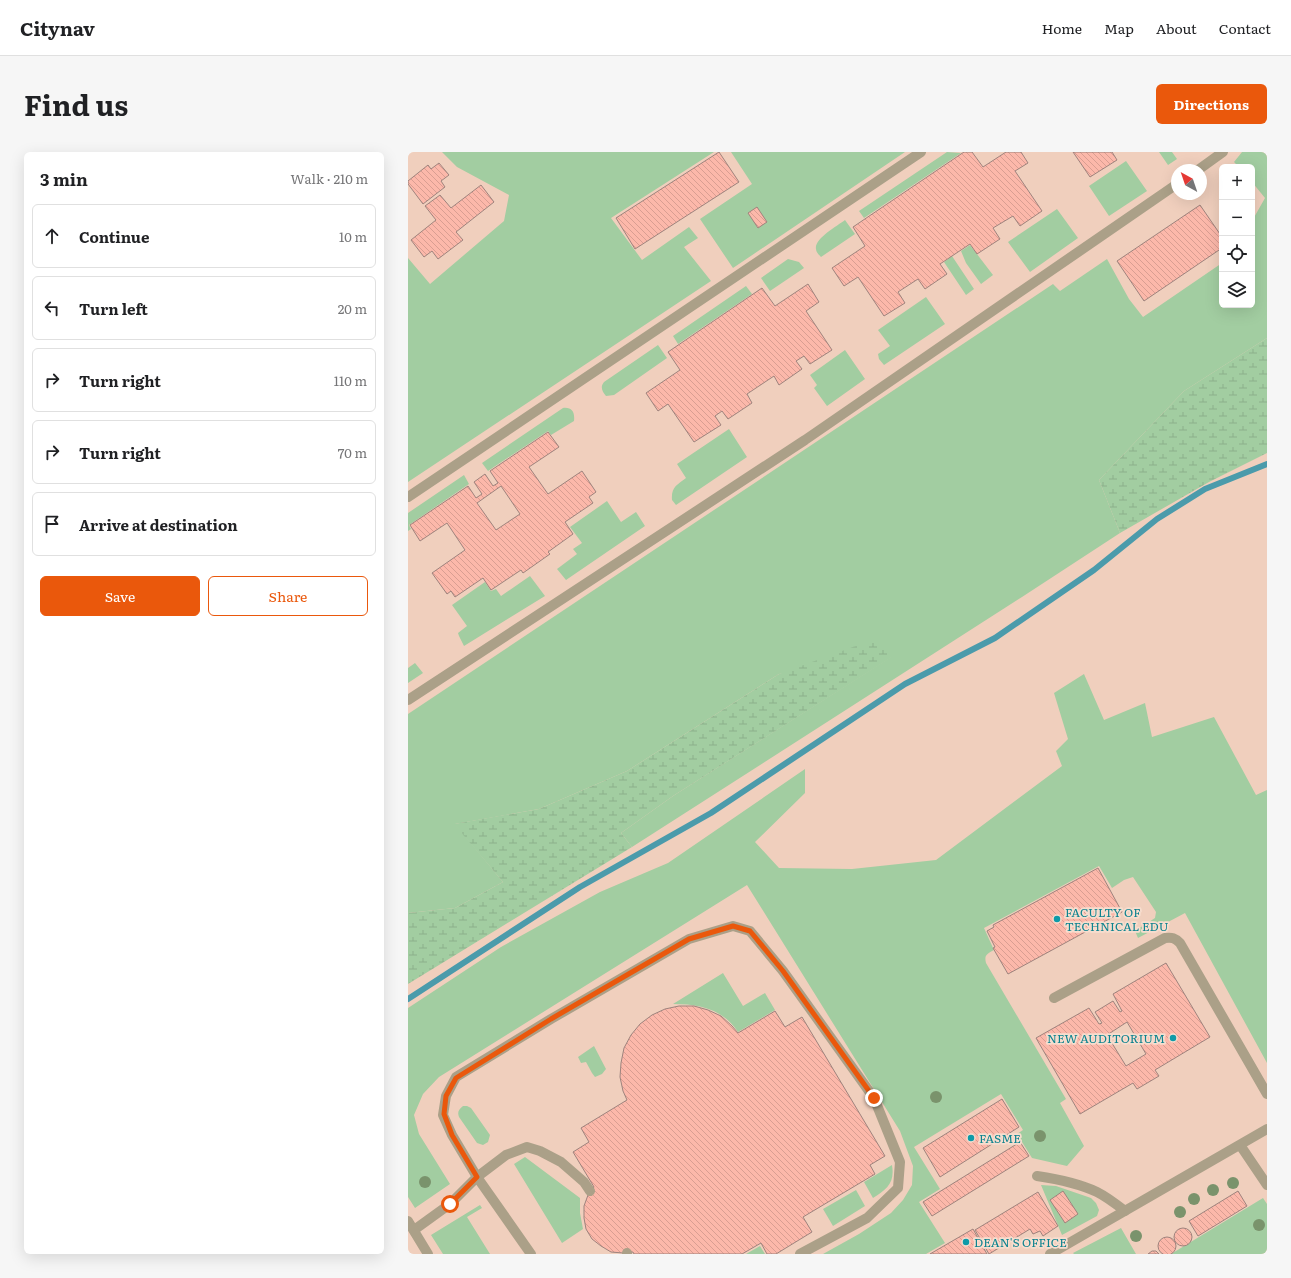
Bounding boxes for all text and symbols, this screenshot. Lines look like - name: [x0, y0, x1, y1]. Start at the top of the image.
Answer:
- text: Citynav: [20, 14, 95, 42]
- text: Home: [1042, 18, 1082, 38]
- text: Map: [1104, 18, 1134, 38]
- text: About: [1156, 18, 1197, 38]
- text: Contact: [1219, 18, 1271, 38]
- text: Find us: [24, 83, 128, 125]
- button: Directions: [1156, 84, 1267, 124]
- north arrow: [1171, 164, 1207, 200]
- map controls: [1219, 164, 1255, 308]
- button: +: [1219, 164, 1255, 200]
- text: 3 min: [40, 166, 88, 191]
- text: Walk · 210 m: [291, 169, 368, 188]
- button: −: [1219, 200, 1255, 236]
- icon: ahead: [41, 225, 63, 247]
- text: Continue: [79, 225, 149, 248]
- text: 10 m: [339, 227, 367, 246]
- button: locate: [1219, 236, 1255, 272]
- button: layers: [1219, 272, 1255, 308]
- icon: left: [41, 297, 63, 319]
- text: Turn left: [79, 297, 148, 320]
- text: 20 m: [338, 299, 367, 318]
- icon: right: [41, 369, 63, 391]
- text: Turn right: [79, 369, 161, 392]
- text: 110 m: [334, 371, 367, 390]
- icon: right: [41, 441, 63, 463]
- text: Turn right: [79, 441, 161, 464]
- text: 70 m: [338, 443, 367, 462]
- icon: arrive: [41, 513, 63, 535]
- text: Arrive at destination: [79, 513, 238, 536]
- button: Save: [40, 576, 200, 616]
- button: Share: [208, 576, 368, 616]
- place label: FACULTY OF TECHNICAL EDU: [1065, 903, 1169, 935]
- marker: FACULTY OF TECHNICAL EDU: [1052, 914, 1062, 924]
- place label: NEW AUDITORIUM: [1047, 1029, 1165, 1047]
- marker: NEW AUDITORIUM: [1168, 1033, 1178, 1043]
- route end: [865, 1089, 883, 1107]
- place label: FASME: [979, 1129, 1021, 1147]
- marker: FASME: [966, 1133, 976, 1143]
- route start: [441, 1195, 459, 1213]
- place label: DEAN'S OFFICE: [974, 1233, 1067, 1251]
- marker: DEAN'S OFFICE: [961, 1237, 971, 1247]

